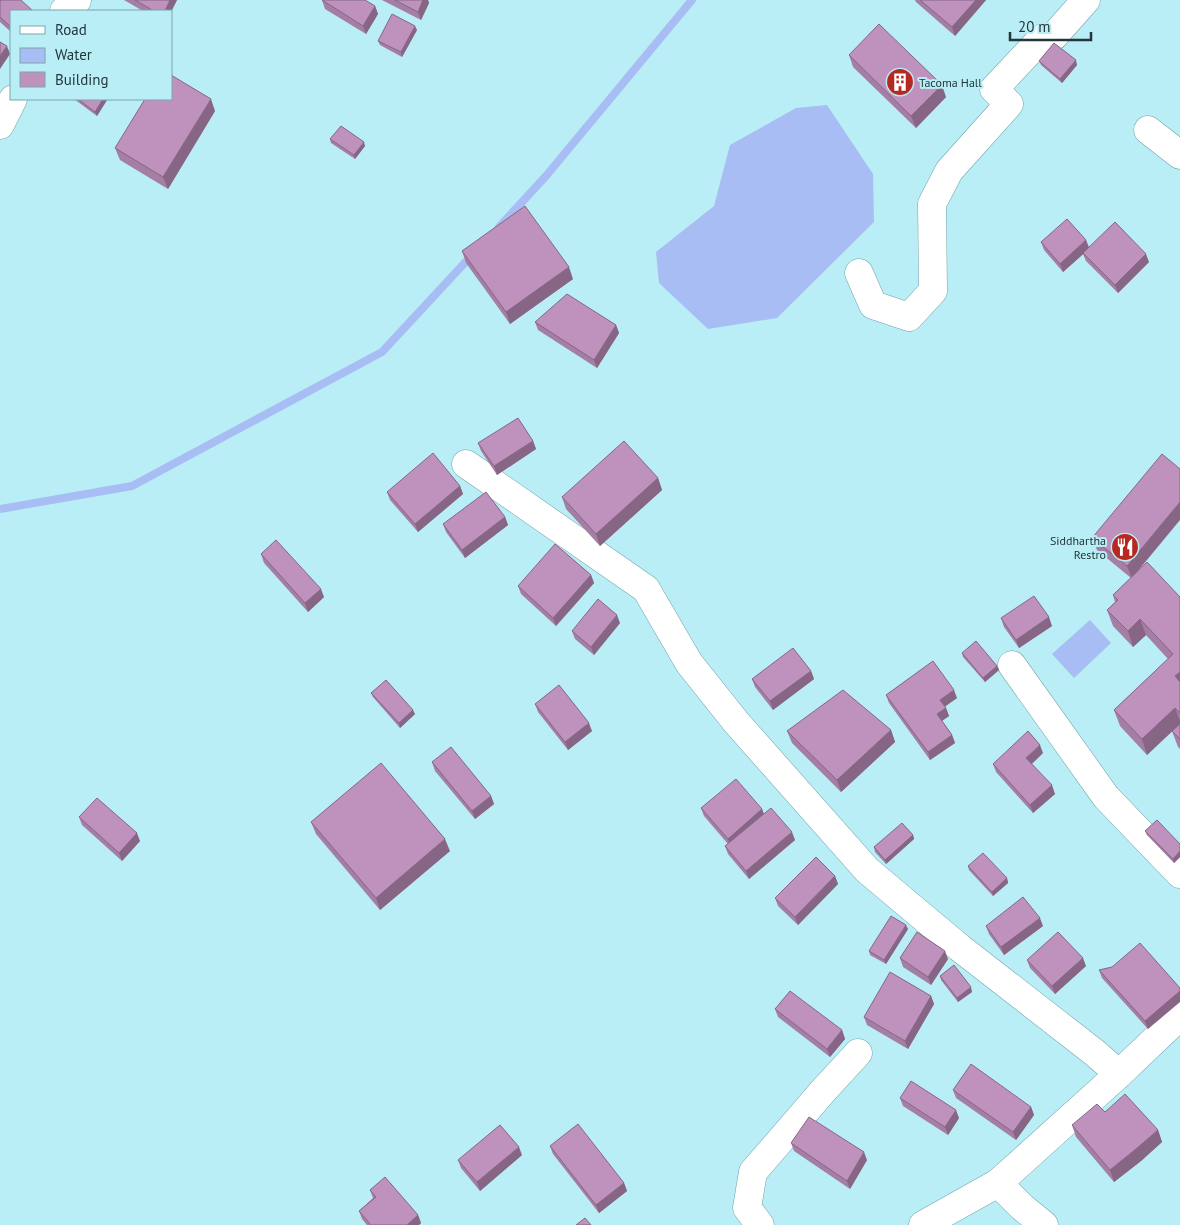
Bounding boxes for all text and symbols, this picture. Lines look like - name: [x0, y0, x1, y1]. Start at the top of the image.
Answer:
- legend: [10, 10, 172, 100]
- scale bar: [1010, 10, 1091, 42]
- text: 20 m: [1018, 17, 1051, 36]
- text: Road: [55, 20, 87, 39]
- text: Water: [55, 45, 92, 64]
- building icon: Tacoma Hall: [885, 67, 915, 97]
- text: Building: [55, 70, 109, 89]
- place label: Tacoma Hall: [919, 75, 982, 90]
- restaurant icon: Siddhartha Restro: [1110, 532, 1140, 562]
- place label: Siddhartha Restro: [1050, 533, 1106, 562]

